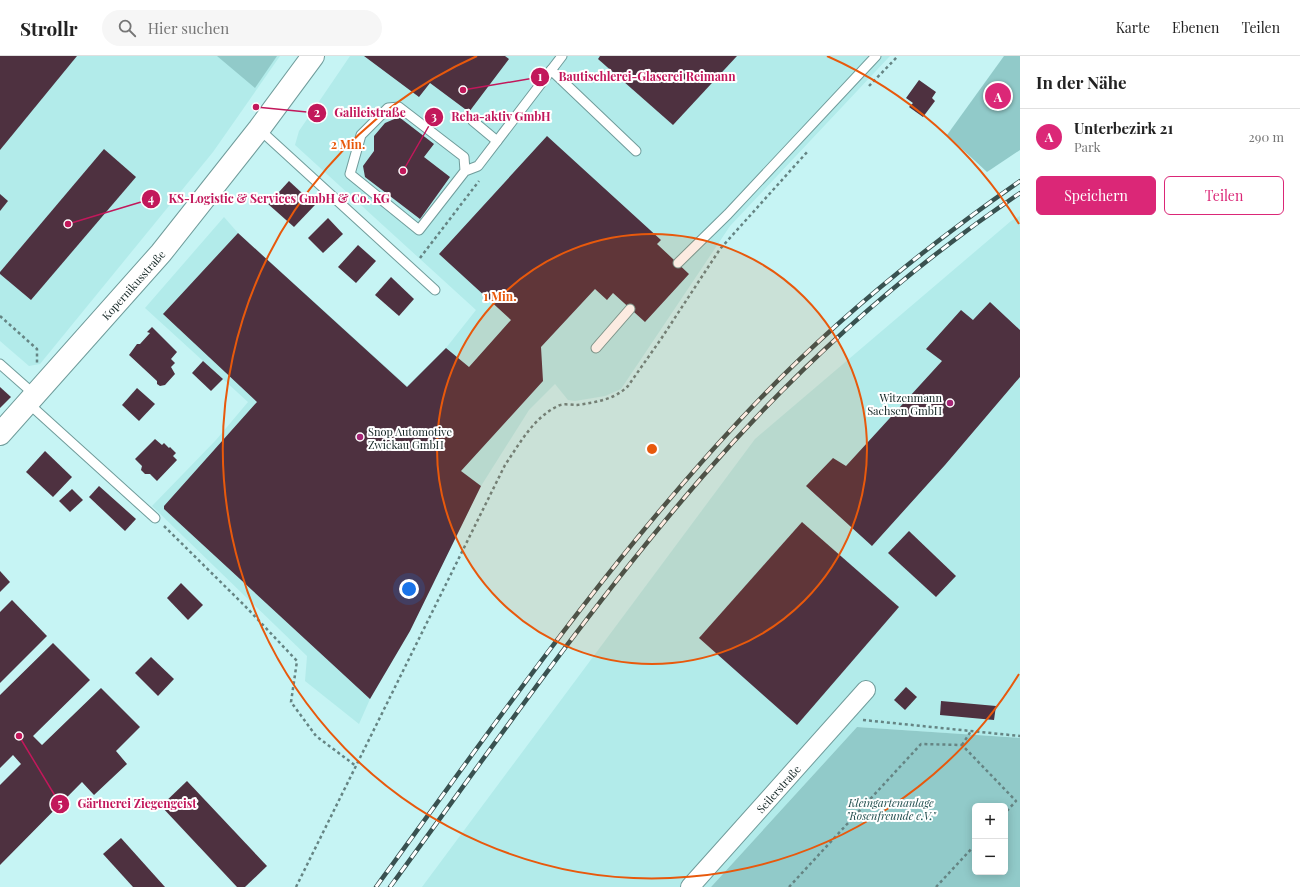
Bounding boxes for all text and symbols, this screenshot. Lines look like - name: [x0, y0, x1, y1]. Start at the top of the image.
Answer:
- search box: [102, 10, 382, 46]
- text: Strollr: [20, 15, 78, 41]
- icon: search: [116, 17, 138, 39]
- text: Hier suchen: [148, 18, 229, 38]
- text: Karte: [1116, 18, 1150, 37]
- text: Ebenen: [1172, 18, 1219, 37]
- text: Teilen: [1241, 18, 1280, 37]
- callout: Bautischlerei-Glaserei Reimann: [530, 65, 743, 89]
- text: 1: [538, 68, 543, 84]
- text: Bautischlerei-Glaserei Reimann: [558, 68, 736, 84]
- text: In der Nähe: [1036, 71, 1127, 93]
- pin: A: [985, 81, 1011, 111]
- callout: Galileistraße: [307, 101, 414, 125]
- text: 2: [314, 104, 320, 120]
- text: Galileistraße: [334, 104, 406, 120]
- callout: Reha-aktiv GmbH: [424, 105, 559, 129]
- text: 3: [431, 108, 437, 124]
- text: Reha-aktiv GmbH: [451, 108, 551, 124]
- text: Unterbezirk 21: [1074, 118, 1173, 138]
- text: A: [1045, 128, 1053, 145]
- text: 290 m: [1249, 128, 1284, 145]
- text: 2 Min.: [331, 136, 365, 152]
- text: Park: [1074, 138, 1101, 155]
- button: Speichern: [1036, 176, 1156, 215]
- button: Teilen: [1164, 176, 1284, 215]
- callout: KS-Logistic & Services GmbH & Co. KG: [141, 187, 398, 211]
- text: 4: [148, 190, 154, 206]
- text: KS-Logistic & Services GmbH & Co. KG: [168, 190, 390, 206]
- street label: Kopernikusstraße: [98, 246, 168, 323]
- text: 1 Min.: [484, 288, 516, 304]
- place label: Witzenmann Sachsen GmbH: [867, 390, 942, 418]
- marker: Witzenmann Sachsen GmbH: [945, 398, 955, 408]
- place label: Snop Automotive Zwickau GmbH: [368, 424, 452, 452]
- marker: Snop Automotive Zwickau GmbH: [355, 432, 365, 442]
- centre of rings: [645, 442, 659, 456]
- your location: [399, 579, 419, 599]
- street label: Seilerstraße: [753, 761, 804, 816]
- callout: Gärtnerei Ziegengeist: [50, 792, 205, 816]
- text: 5: [57, 795, 63, 811]
- text: Gärtnerei Ziegengeist: [77, 795, 197, 811]
- park label: Kleingartenanlage "Rosenfreunde e.V.": [846, 795, 936, 823]
- map controls: [972, 803, 1008, 875]
- button: +: [972, 803, 1008, 839]
- button: −: [972, 839, 1008, 875]

